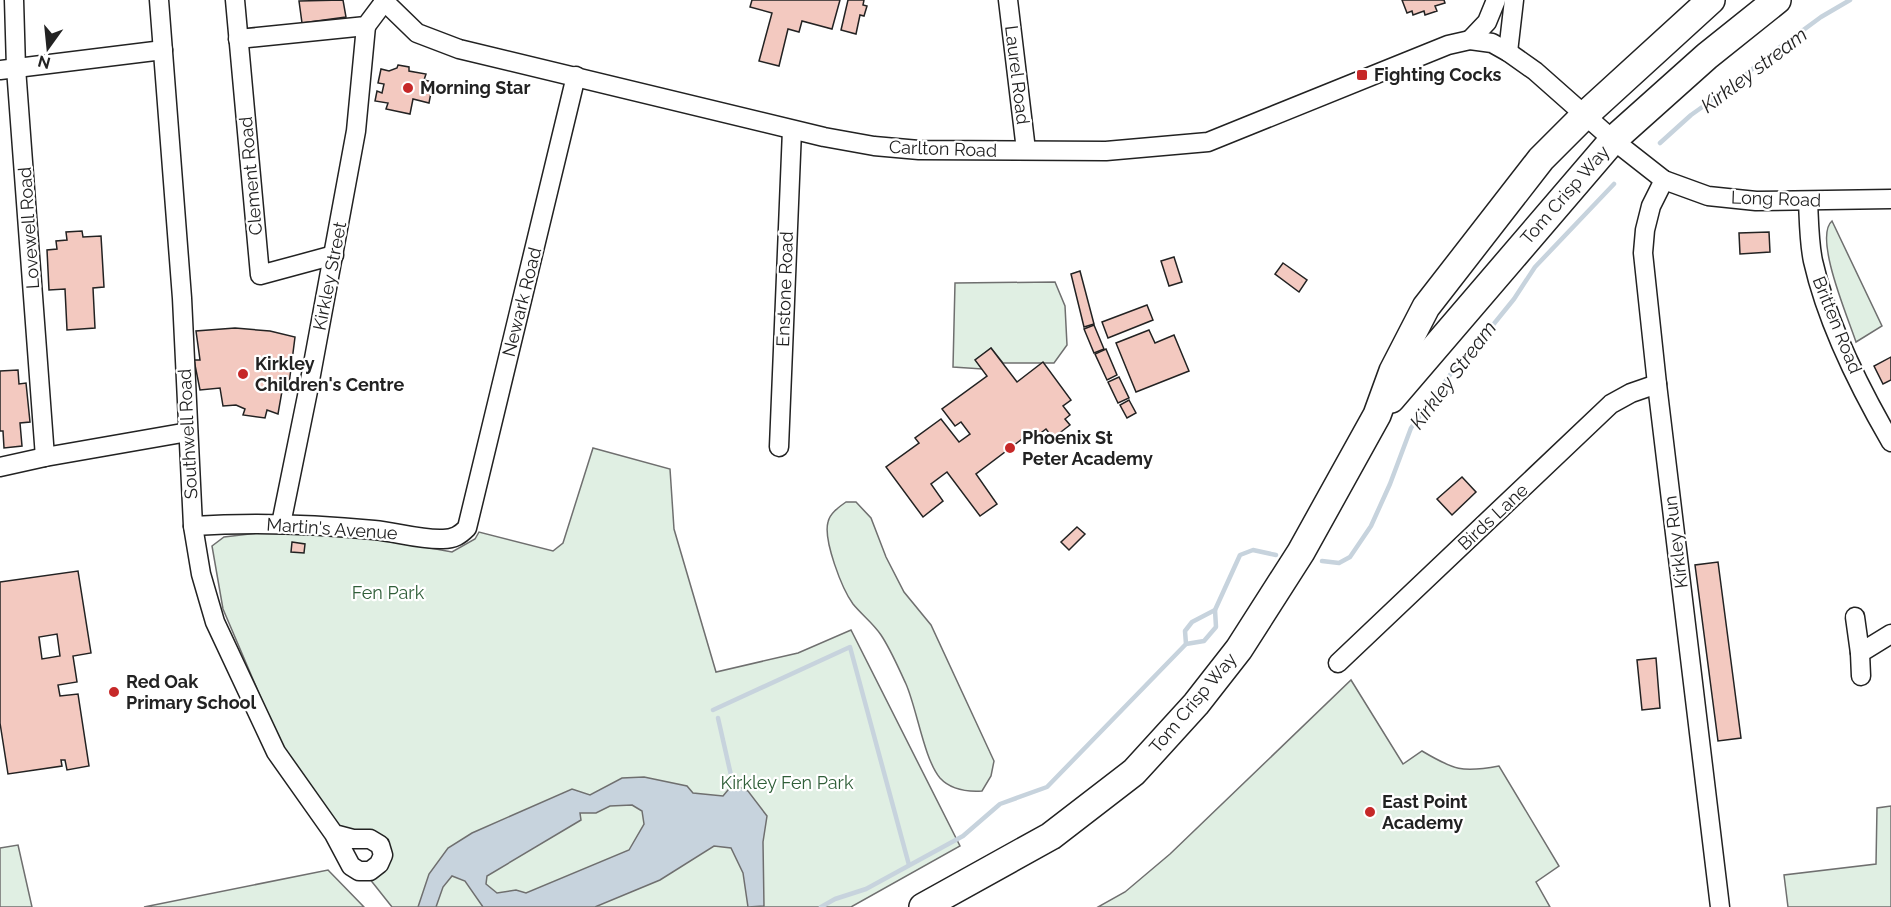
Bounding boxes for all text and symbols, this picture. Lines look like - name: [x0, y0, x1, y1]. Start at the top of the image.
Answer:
- north arrow: [18, 18, 78, 78]
- water label: Kirkley stream: [1696, 22, 1812, 118]
- street label: Laurel Road: [1001, 24, 1034, 126]
- text: N: [36, 51, 53, 73]
- place label: Fighting Cocks: [1374, 64, 1502, 85]
- marker: Fighting Cocks: [1355, 68, 1369, 82]
- place label: Morning Star: [420, 77, 530, 98]
- marker: Morning Star: [401, 81, 415, 95]
- street label: Clement Road: [235, 116, 266, 236]
- street label: Carlton Road: [889, 136, 997, 161]
- street label: Tom Crisp Way: [1516, 141, 1613, 248]
- street label: Lovewell Road: [14, 166, 43, 290]
- street label: Long Road: [1730, 186, 1822, 211]
- street label: Kirkley Street: [309, 220, 350, 332]
- street label: Enstone Road: [772, 231, 797, 347]
- street label: Newark Road: [498, 245, 545, 359]
- street label: Britten Road: [1808, 273, 1866, 376]
- water label: Kirkley Stream: [1405, 316, 1501, 434]
- place label: Kirkley Children's Centre: [255, 353, 404, 395]
- marker: Kirkley Children's Centre: [236, 367, 250, 381]
- street label: Southwell Road: [174, 368, 201, 500]
- place label: Phoenix St Peter Academy: [1022, 427, 1153, 469]
- marker: Phoenix St Peter Academy: [1003, 441, 1017, 455]
- street label: Birds Lane: [1453, 479, 1532, 554]
- street label: Kirkley Run: [1659, 495, 1692, 590]
- street label: Martin's Avenue: [266, 513, 399, 544]
- park label: Fen Park: [352, 582, 425, 603]
- street label: Tom Crisp Way: [1145, 648, 1241, 757]
- place label: Red Oak Primary School: [126, 671, 256, 713]
- marker: Red Oak Primary School: [107, 685, 121, 699]
- park label: Kirkley Fen Park: [721, 772, 854, 793]
- place label: East Point Academy: [1382, 791, 1468, 833]
- marker: East Point Academy: [1363, 805, 1377, 819]

